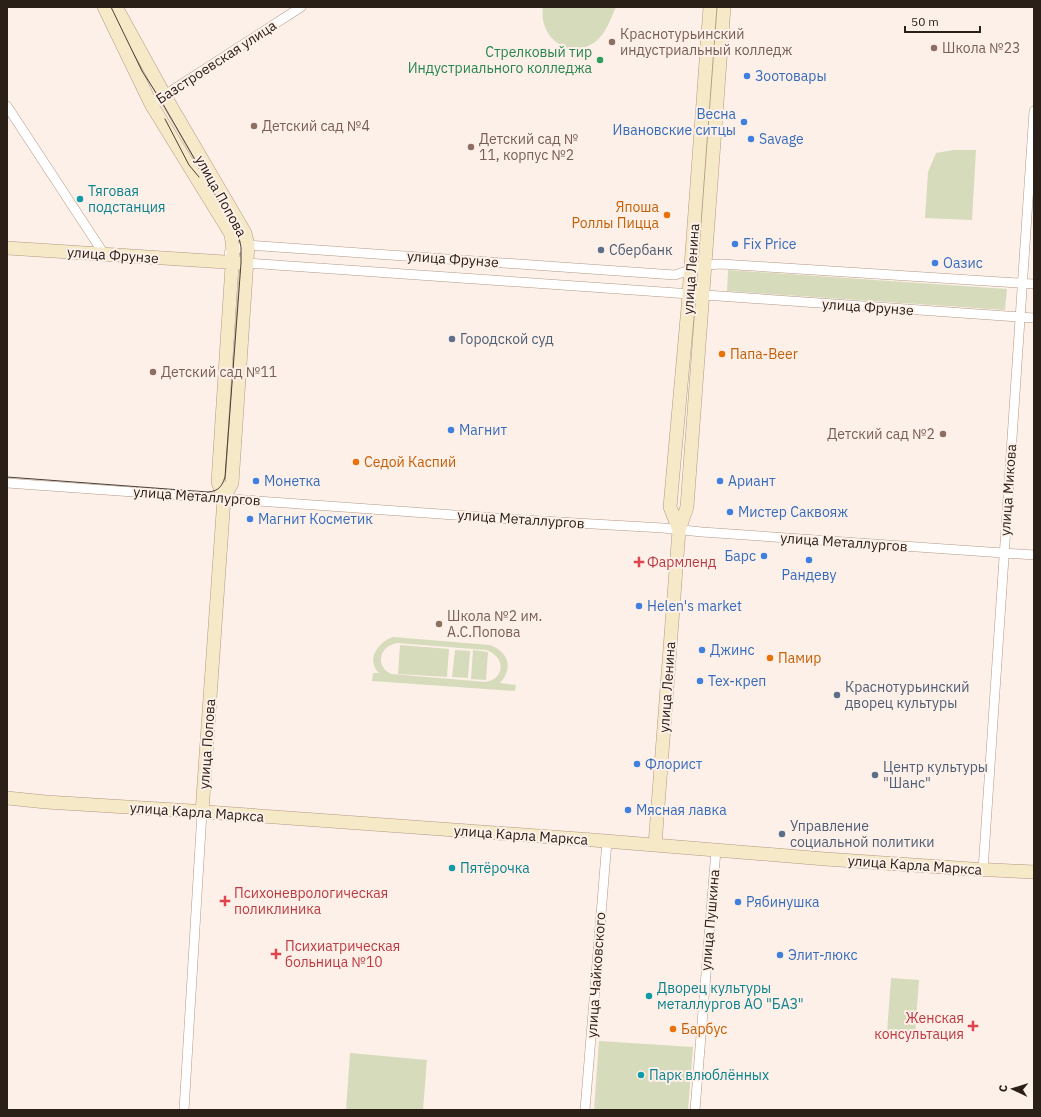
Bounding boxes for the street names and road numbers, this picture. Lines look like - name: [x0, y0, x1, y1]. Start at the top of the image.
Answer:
- street label: Базстроевская улица: [152, 16, 280, 108]
- street label: улица Попова: [191, 152, 251, 240]
- street label: улица Ленина: [679, 222, 703, 315]
- street label: улица Фрунзе: [67, 243, 160, 267]
- street label: улица Фрунзе: [407, 247, 500, 271]
- street label: улица Фрунзе: [822, 295, 915, 319]
- street label: улица Микова: [996, 443, 1020, 537]
- street label: улица Металлургов: [133, 483, 261, 509]
- street label: улица Металлургов: [457, 506, 585, 532]
- street label: улица Металлургов: [780, 529, 908, 555]
- street label: улица Ленина: [655, 640, 679, 733]
- street label: улица Попова: [195, 698, 219, 790]
- street label: улица Карла Маркса: [129, 798, 265, 826]
- street label: улица Карла Маркса: [453, 821, 589, 849]
- street label: улица Карла Маркса: [847, 851, 983, 879]
- street label: улица Пушкина: [697, 868, 723, 971]
- street label: улица Чайковского: [583, 911, 609, 1038]

